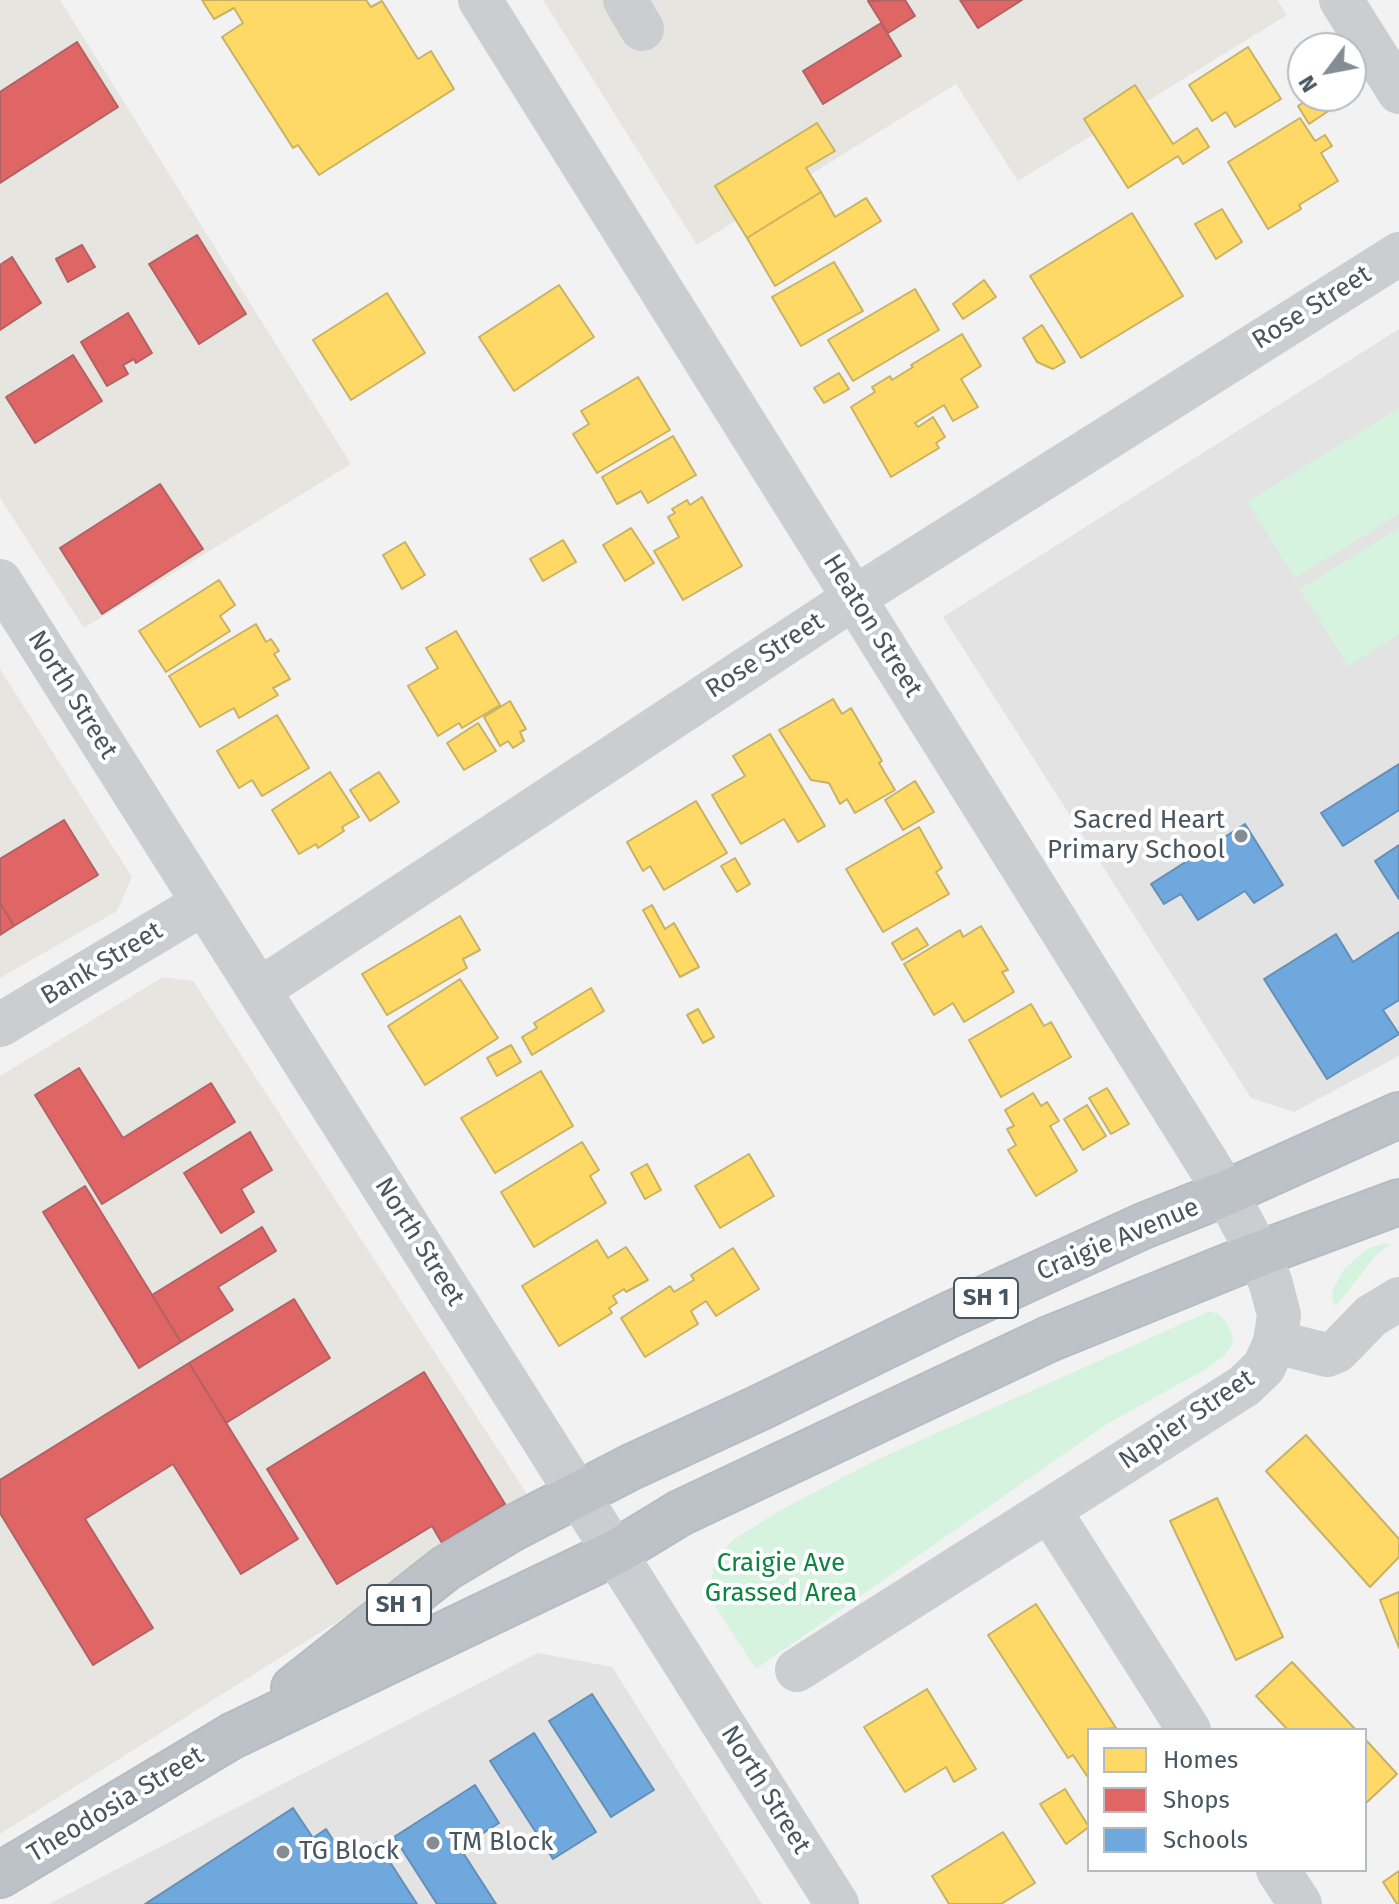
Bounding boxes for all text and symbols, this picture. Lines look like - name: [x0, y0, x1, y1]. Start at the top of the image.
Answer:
- north arrow: [1287, 32, 1367, 112]
- text: N: [1293, 71, 1323, 97]
- street label: Rose Street: [1247, 259, 1377, 357]
- street label: Heaton Street: [816, 549, 928, 703]
- street label: Rose Street: [700, 606, 830, 706]
- street label: North Street: [20, 625, 124, 765]
- place label: Sacred Heart Primary School: [1047, 805, 1225, 866]
- marker: Sacred Heart Primary School: [1232, 827, 1250, 845]
- street label: Bank Street: [36, 916, 168, 1012]
- street label: North Street: [367, 1172, 471, 1312]
- street label: Craigie Avenue: [1032, 1192, 1204, 1288]
- road number: SH 1: [954, 1278, 1018, 1318]
- street label: Napier Street: [1113, 1363, 1261, 1477]
- park label: Craigie Ave Grassed Area: [705, 1548, 857, 1610]
- road number: SH 1: [367, 1585, 431, 1625]
- street label: North Street: [713, 1720, 817, 1860]
- legend: [1087, 1728, 1367, 1872]
- street label: Theodosia Street: [22, 1740, 210, 1870]
- text: Homes: [1163, 1746, 1238, 1774]
- text: Shops: [1163, 1786, 1230, 1814]
- text: Schools: [1163, 1826, 1248, 1854]
- place label: TM Block: [449, 1827, 553, 1859]
- marker: TM Block: [424, 1834, 442, 1852]
- place label: TG Block: [299, 1836, 399, 1868]
- marker: TG Block: [274, 1843, 292, 1861]

